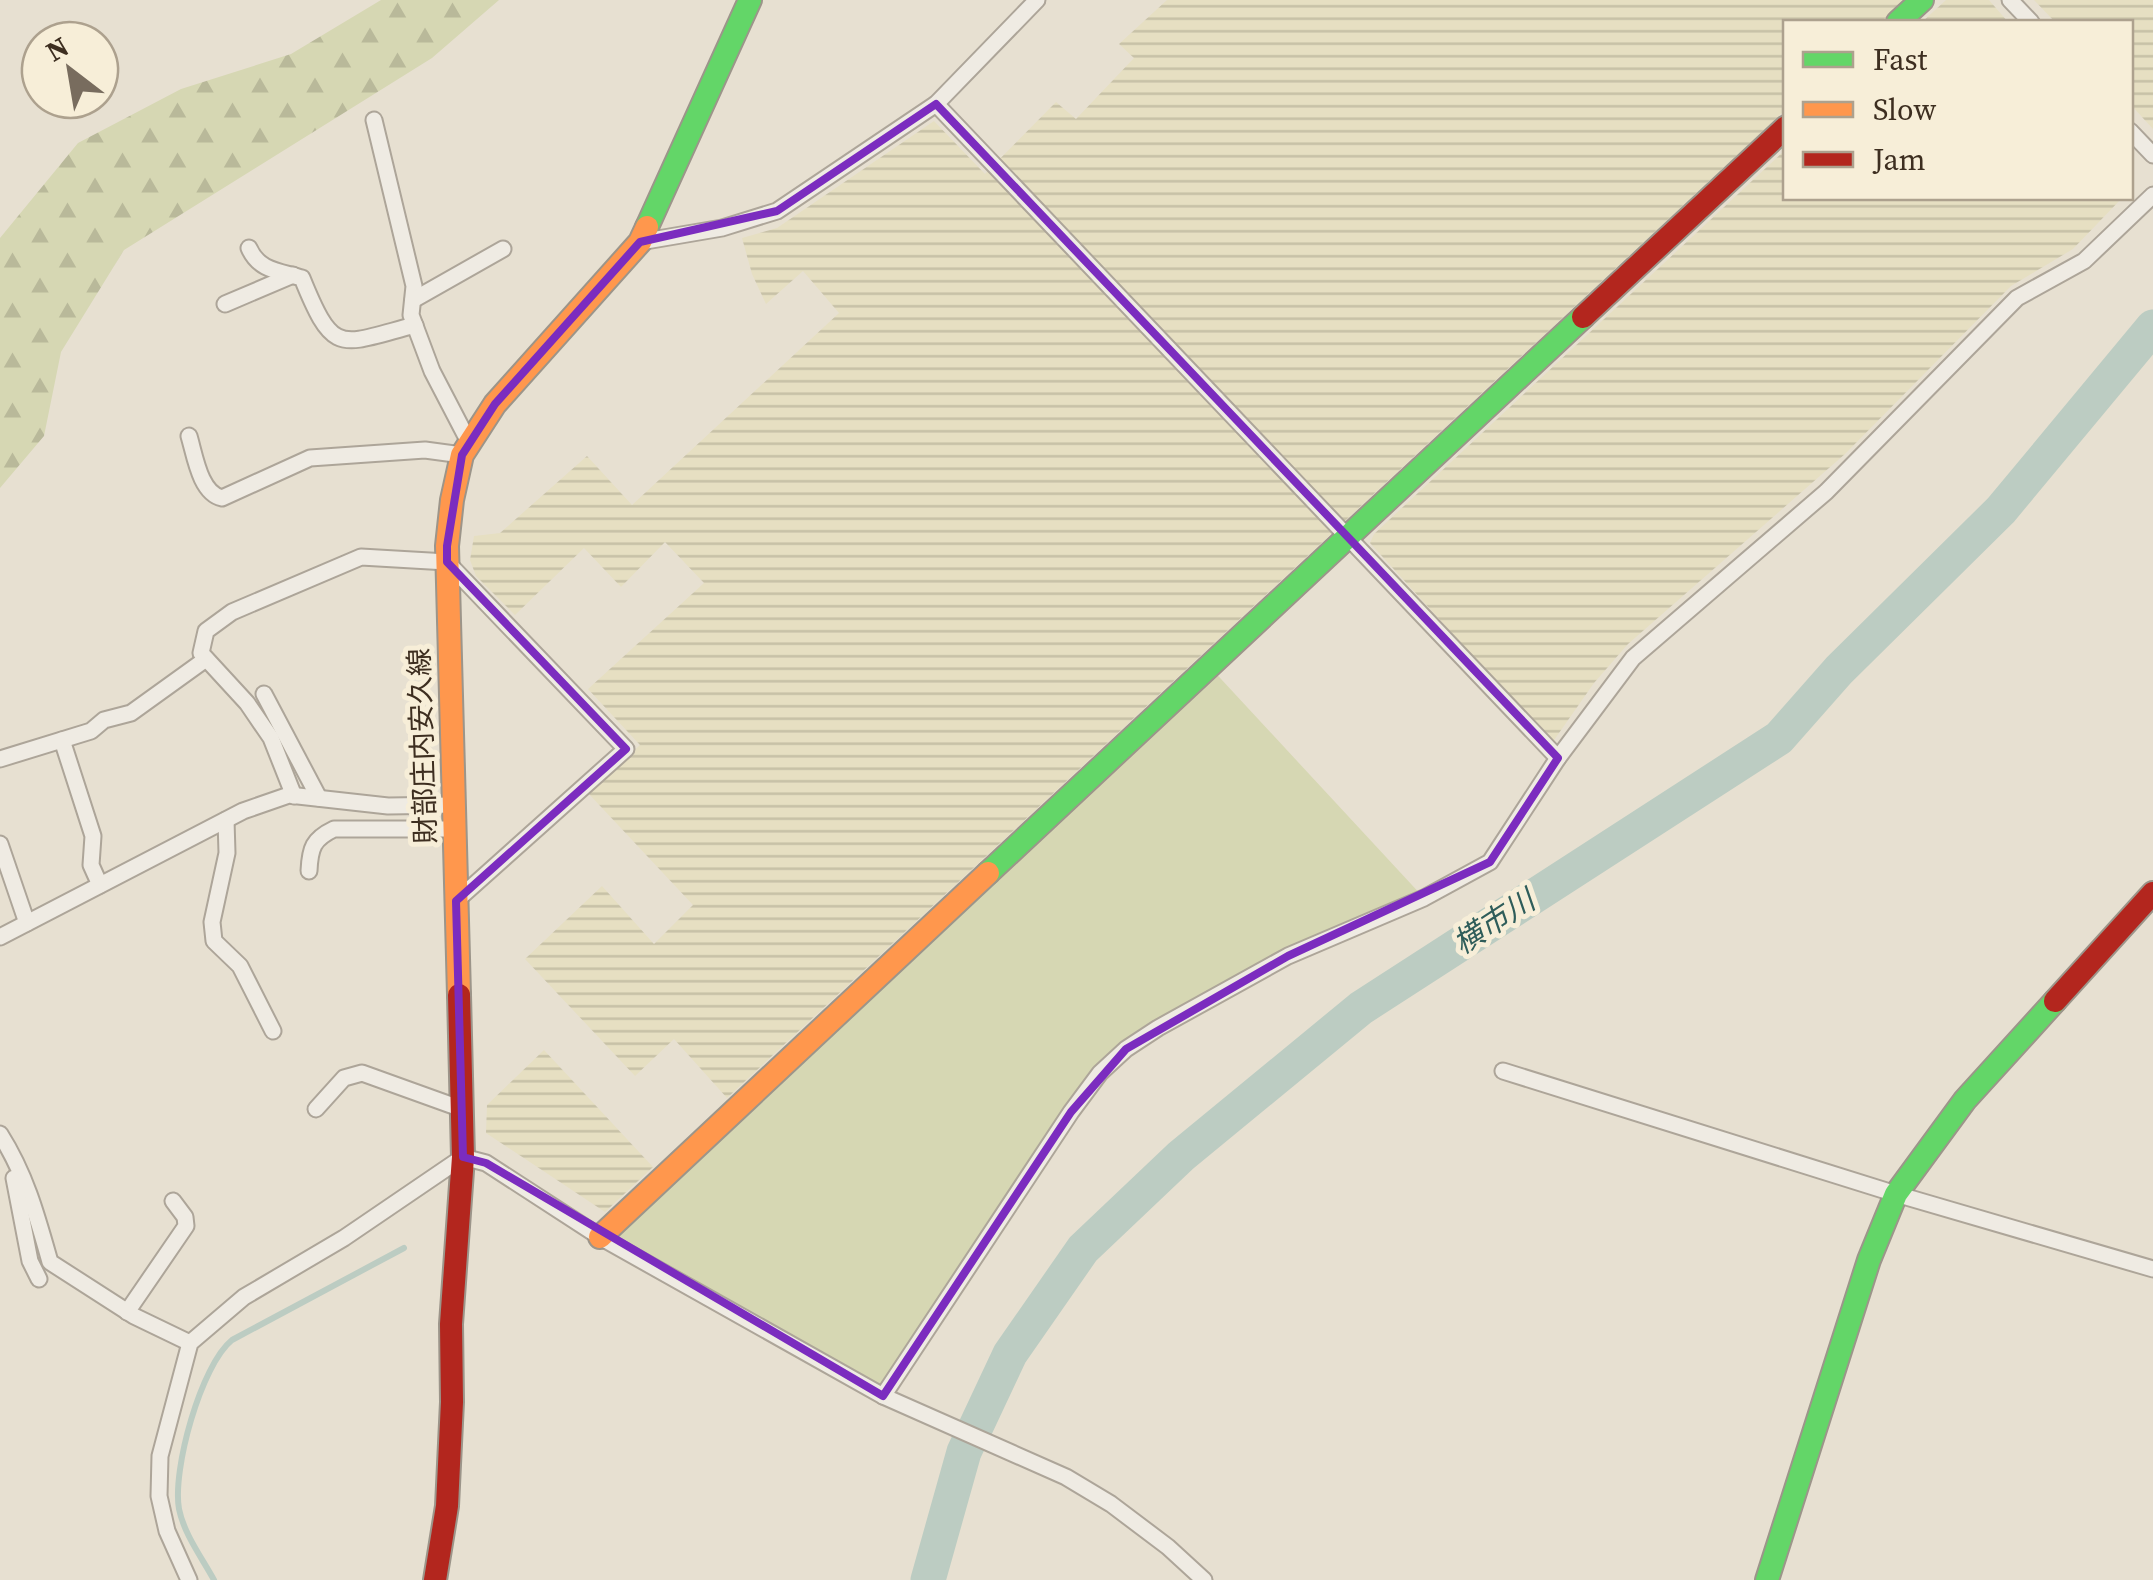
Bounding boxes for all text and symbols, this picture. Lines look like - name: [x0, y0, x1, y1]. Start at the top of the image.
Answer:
- north arrow: [20, 20, 120, 120]
- legend: [1783, 20, 2133, 200]
- text: N: [39, 27, 76, 70]
- text: Fast: [1873, 39, 1927, 80]
- text: Slow: [1873, 89, 1936, 130]
- text: Jam: [1872, 139, 1926, 180]
- street label: 財部庄内安久線: [400, 647, 444, 845]
- water label: 横市川: [1445, 878, 1545, 963]

